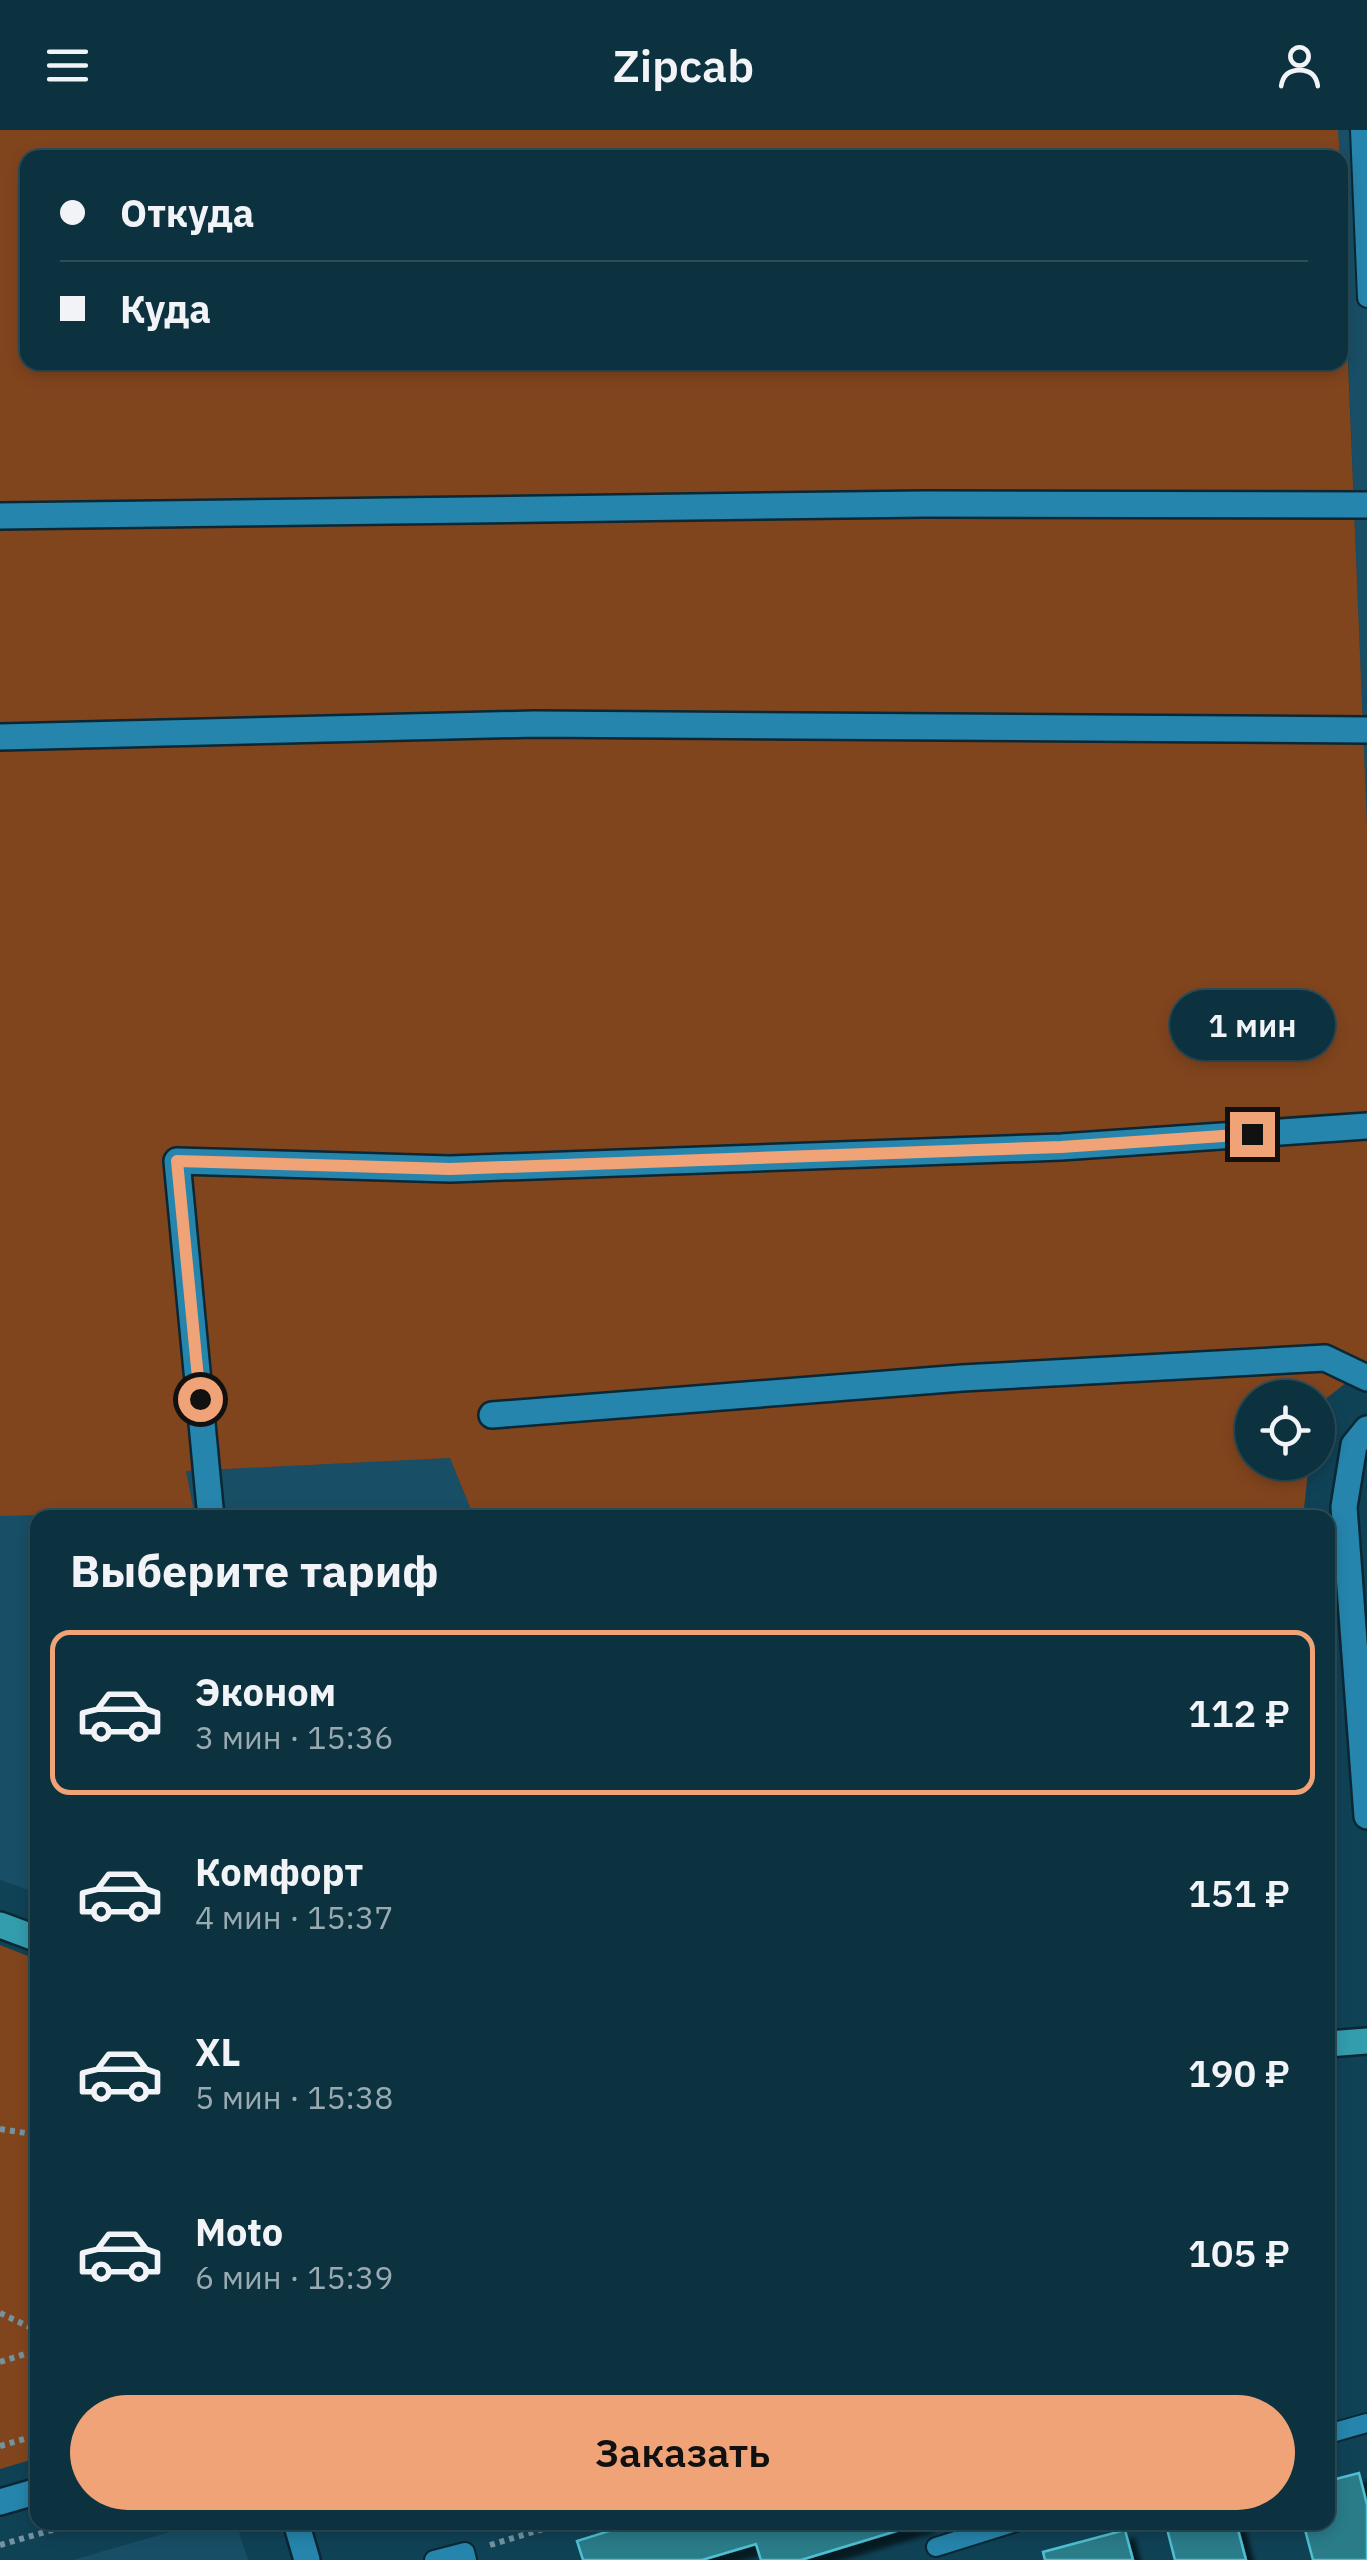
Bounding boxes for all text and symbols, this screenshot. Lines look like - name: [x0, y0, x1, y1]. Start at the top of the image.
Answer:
- text: Zipcab: [613, 36, 754, 94]
- icon: menu: [40, 38, 95, 93]
- icon: person: [1272, 38, 1327, 93]
- text: Откуда: [120, 188, 254, 237]
- text: Куда: [120, 284, 211, 333]
- callout: 1 мин: [1170, 989, 1334, 1059]
- text: 1 мин: [1208, 1004, 1297, 1046]
- route end: [1230, 1112, 1275, 1157]
- route start: [178, 1377, 223, 1422]
- map controls: [1235, 1380, 1335, 1480]
- button: locate: [1235, 1380, 1335, 1480]
- text: Выберите тариф: [70, 1541, 439, 1599]
- text: Эконом: [195, 1667, 336, 1716]
- icon: car: [75, 1668, 165, 1758]
- text: 112 ₽: [1188, 1688, 1290, 1737]
- text: 3 мин · 15:36: [195, 1716, 393, 1758]
- text: Комфорт: [195, 1847, 363, 1896]
- icon: car: [75, 1848, 165, 1938]
- text: 151 ₽: [1188, 1868, 1290, 1917]
- text: 4 мин · 15:37: [195, 1896, 393, 1938]
- text: XL: [195, 2027, 241, 2076]
- icon: car: [75, 2028, 165, 2118]
- text: 190 ₽: [1188, 2048, 1290, 2097]
- text: 5 мин · 15:38: [195, 2076, 393, 2118]
- text: Moto: [195, 2207, 283, 2256]
- icon: car: [75, 2208, 165, 2298]
- text: 105 ₽: [1188, 2228, 1290, 2277]
- text: 6 мин · 15:39: [195, 2256, 393, 2298]
- button: Заказать: [70, 2395, 1295, 2510]

